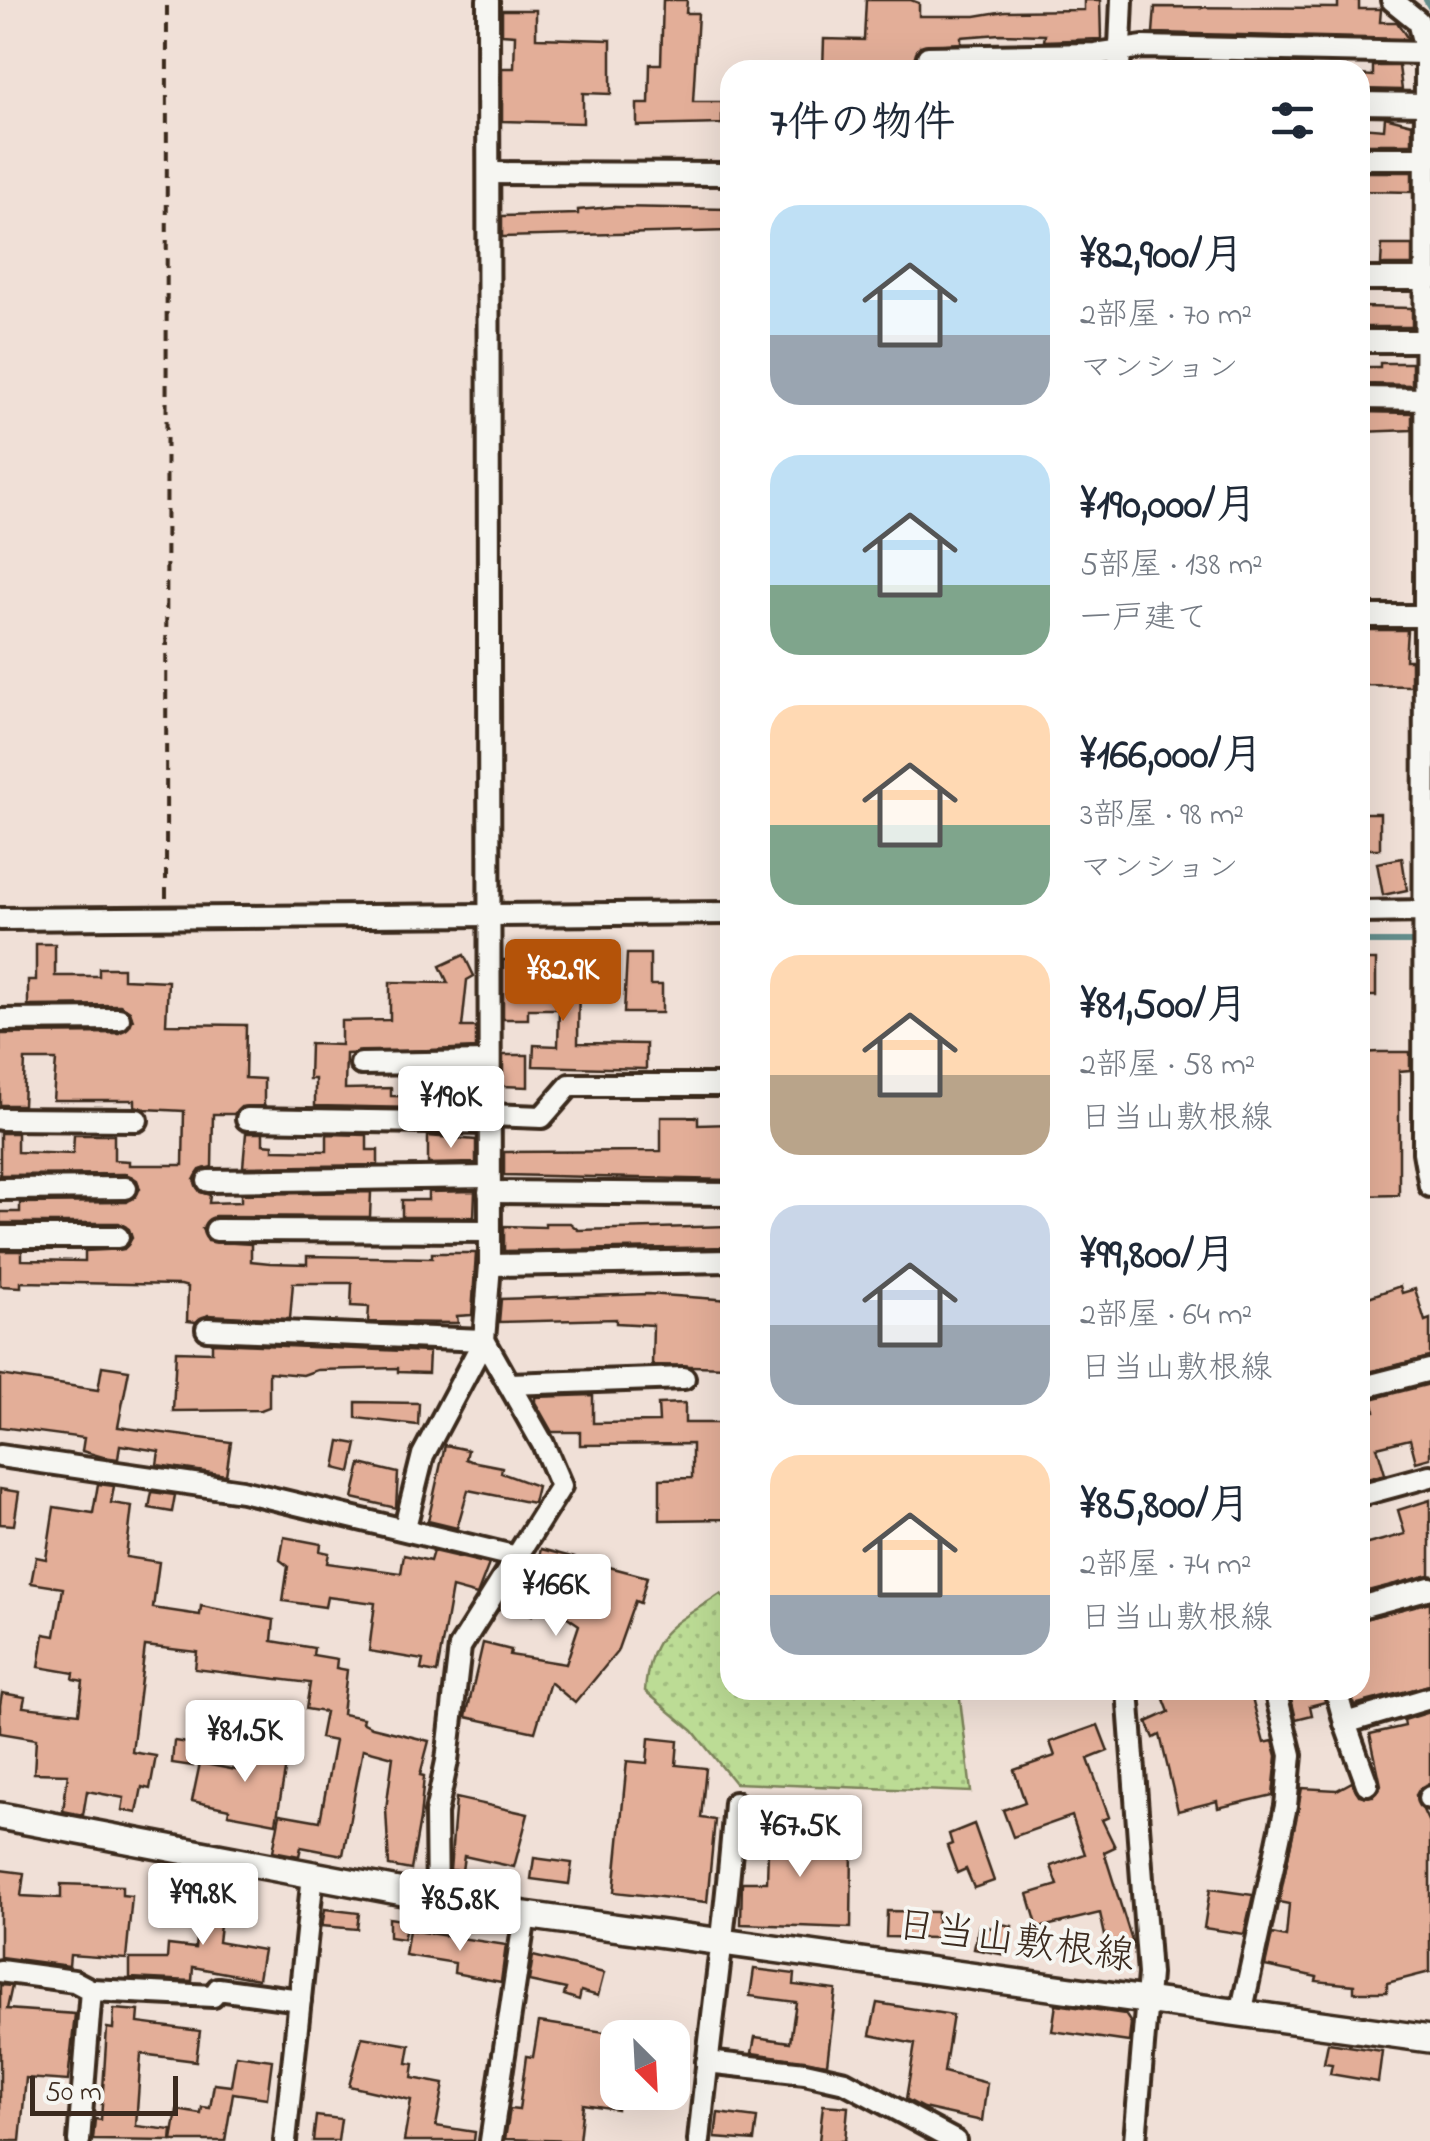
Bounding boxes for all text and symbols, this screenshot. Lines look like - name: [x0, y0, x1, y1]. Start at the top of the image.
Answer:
- icon: filters: [1265, 93, 1320, 148]
- text: 7件の物件: [770, 94, 955, 155]
- text: ¥82,900/月: [1080, 226, 1244, 287]
- icon: home: [850, 245, 970, 365]
- text: 2部屋 · 70 m²: [1080, 293, 1252, 340]
- text: マンション: [1080, 346, 1239, 393]
- text: ¥190,000/月: [1080, 476, 1257, 537]
- icon: home: [850, 495, 970, 615]
- text: 5部屋 · 138 m²: [1080, 543, 1263, 590]
- text: 一戸建て: [1080, 596, 1208, 643]
- text: ¥166,000/月: [1080, 726, 1263, 787]
- icon: home: [850, 745, 970, 865]
- text: 3部屋 · 98 m²: [1080, 793, 1244, 840]
- text: マンション: [1080, 846, 1239, 893]
- pin: ¥82.9K: [482, 939, 644, 1024]
- text: ¥82.9K: [527, 948, 599, 995]
- text: ¥81,500/月: [1080, 976, 1248, 1037]
- icon: home: [850, 995, 970, 1115]
- text: 2部屋 · 58 m²: [1080, 1043, 1255, 1090]
- pin: ¥190K: [381, 1066, 521, 1151]
- text: ¥190K: [420, 1075, 482, 1122]
- text: 日当山敷根線: [1080, 1096, 1272, 1143]
- text: ¥99,800/月: [1080, 1226, 1236, 1287]
- icon: home: [850, 1245, 970, 1365]
- text: 2部屋 · 64 m²: [1080, 1293, 1252, 1340]
- text: 日当山敷根線: [1080, 1346, 1272, 1393]
- text: ¥85,800/月: [1080, 1476, 1250, 1537]
- icon: home: [850, 1495, 970, 1615]
- text: 2部屋 · 74 m²: [1080, 1543, 1251, 1590]
- pin: ¥166K: [486, 1554, 626, 1639]
- text: ¥166K: [523, 1563, 589, 1610]
- text: 日当山敷根線: [1080, 1596, 1272, 1643]
- pin: ¥81.5K: [164, 1700, 326, 1785]
- text: ¥81.5K: [207, 1709, 283, 1756]
- pin: ¥67.5K: [719, 1795, 881, 1880]
- text: ¥67.5K: [760, 1804, 840, 1851]
- pin: ¥99.8K: [122, 1863, 284, 1948]
- pin: ¥85.8K: [379, 1869, 541, 1954]
- text: ¥99.8K: [170, 1872, 236, 1919]
- text: ¥85.8K: [422, 1878, 498, 1925]
- street label: 日当山敷根線: [892, 1897, 1138, 1989]
- north arrow: [600, 2020, 690, 2110]
- map controls: [600, 2020, 690, 2110]
- scale bar: [30, 2071, 178, 2116]
- text: 50 m: [45, 2073, 102, 2114]

